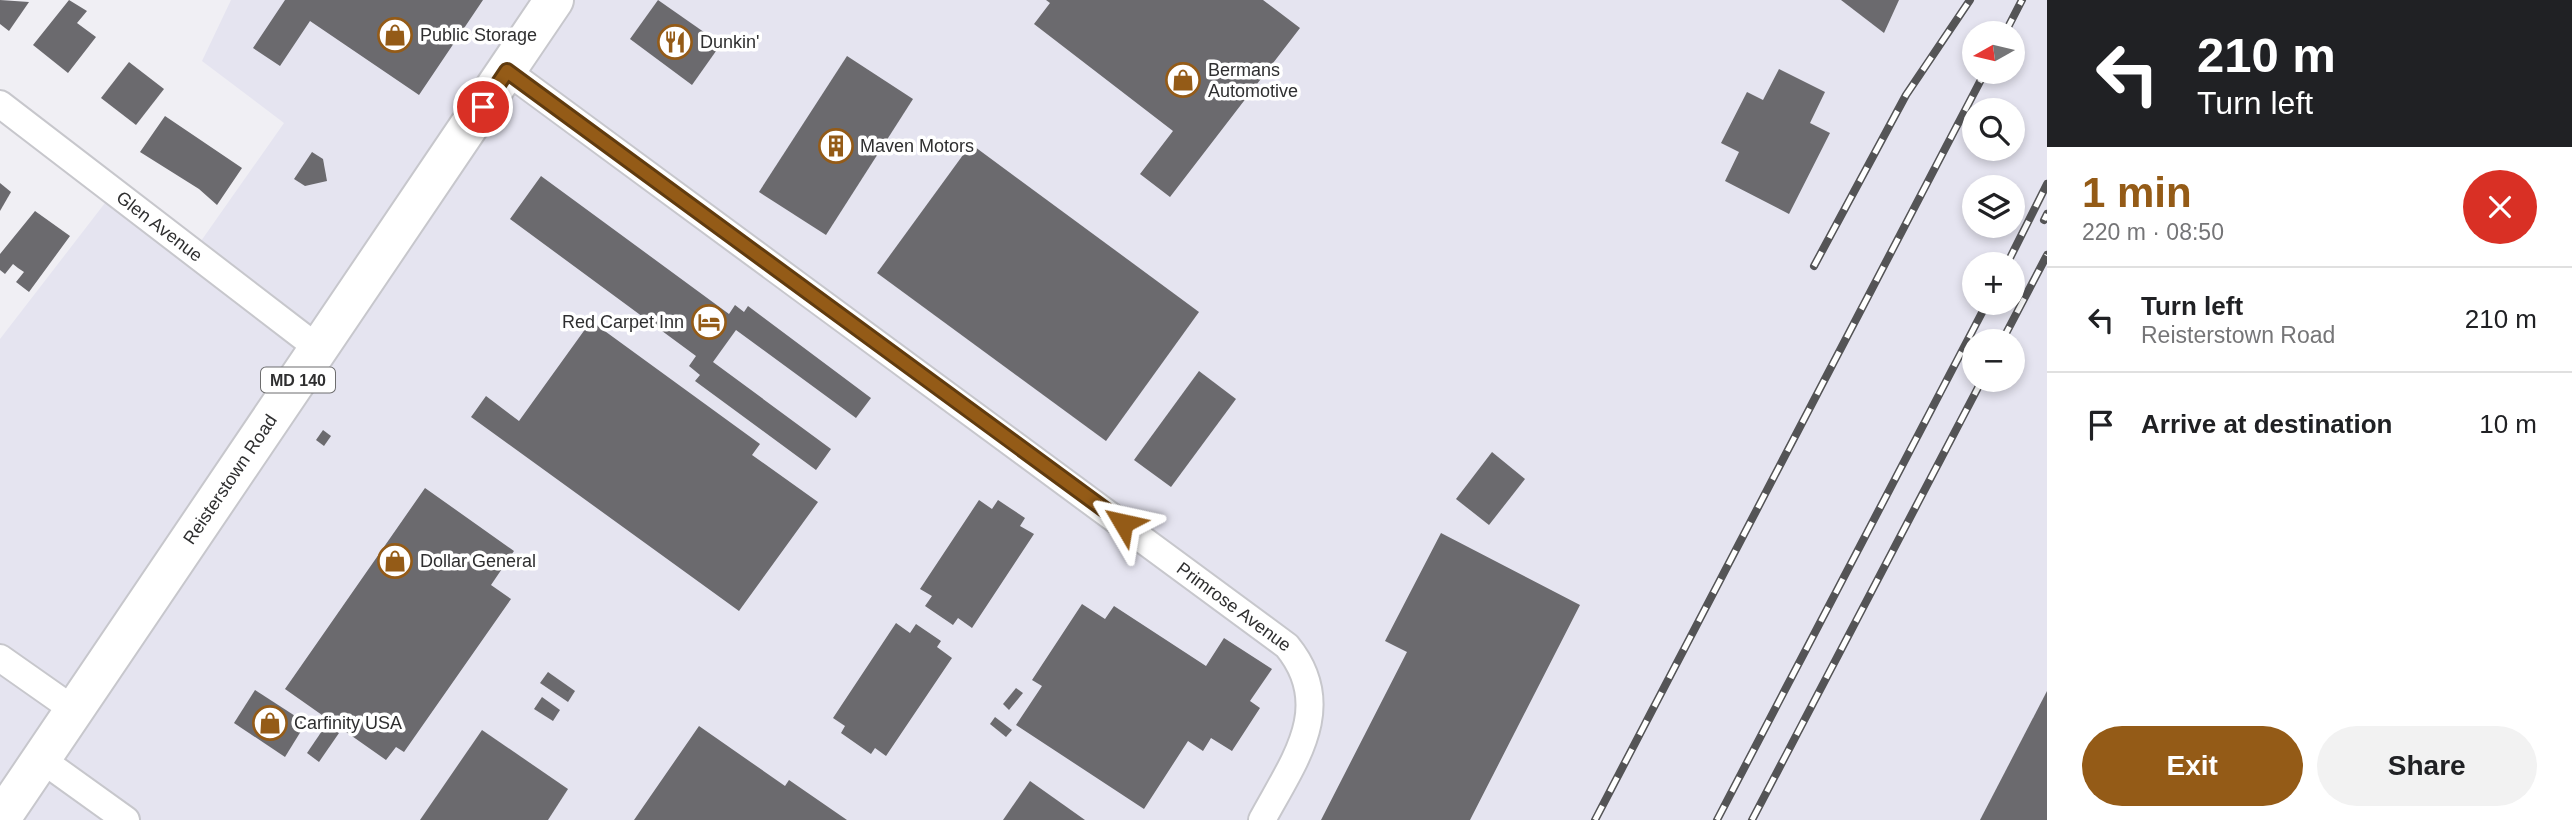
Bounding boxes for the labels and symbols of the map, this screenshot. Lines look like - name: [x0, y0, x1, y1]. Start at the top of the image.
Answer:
- shop icon: Public Storage: [376, 16, 414, 54]
- north arrow: [1962, 21, 2025, 84]
- restaurant icon: Dunkin': [656, 23, 694, 61]
- place label: Public Storage: [420, 25, 537, 45]
- place label: Dunkin': [700, 32, 759, 52]
- place label: Bermans Automotive: [1208, 60, 1298, 101]
- shop icon: Bermans Automotive: [1164, 61, 1202, 99]
- pin: [453, 77, 513, 137]
- building icon: Maven Motors: [817, 127, 855, 165]
- place label: Maven Motors: [860, 136, 974, 156]
- street label: Glen Avenue: [113, 187, 206, 266]
- hotel icon: Red Carpet Inn: [690, 303, 728, 341]
- place label: Red Carpet Inn: [562, 312, 684, 332]
- road number: MD 140: [261, 368, 335, 392]
- street label: Reisterstown Road: [179, 411, 281, 548]
- position arrow: [1086, 486, 1160, 560]
- shop icon: Dollar General: [376, 542, 414, 580]
- place label: Dollar General: [420, 551, 536, 571]
- street label: Primrose Avenue: [1173, 558, 1295, 655]
- shop icon: Carfinity USA: [251, 704, 289, 742]
- place label: Carfinity USA: [294, 713, 402, 733]

